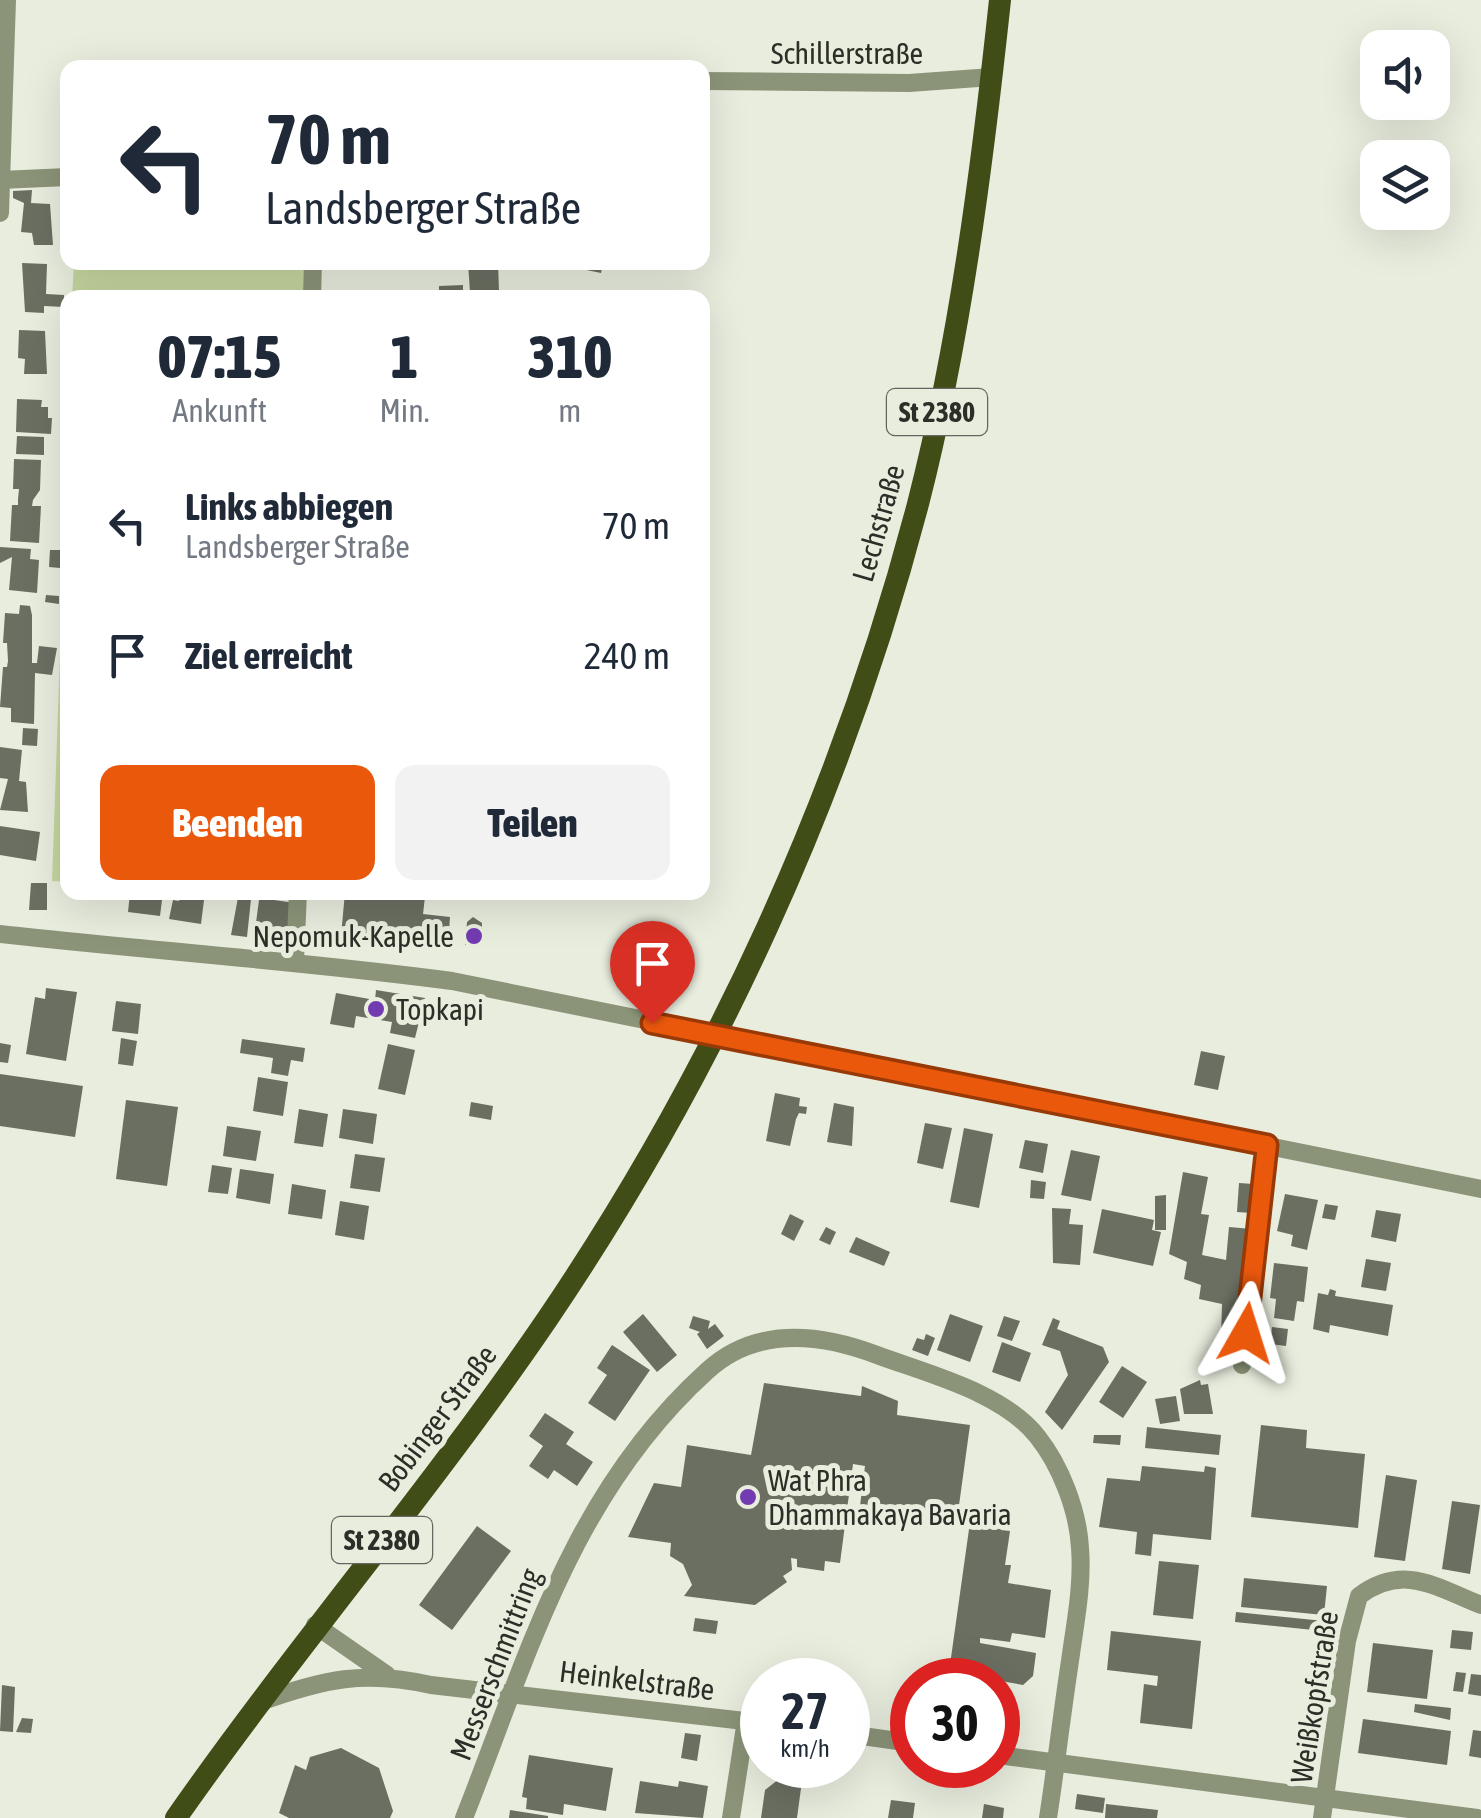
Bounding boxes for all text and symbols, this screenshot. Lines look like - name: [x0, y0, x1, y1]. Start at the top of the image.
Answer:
- map controls: [1360, 30, 1450, 230]
- button: sound: [1360, 30, 1450, 120]
- street label: Schillerstraße: [771, 36, 923, 70]
- text: 70 m: [265, 99, 391, 179]
- icon: left: [100, 100, 230, 230]
- button: layers: [1360, 140, 1450, 230]
- text: Landsberger Straße: [265, 182, 581, 234]
- text: 07:15: [158, 322, 281, 391]
- text: 1: [390, 322, 419, 391]
- text: 310: [527, 322, 612, 391]
- road number: St 2380: [887, 389, 987, 435]
- text: Ankunft: [173, 392, 267, 429]
- text: Min.: [379, 392, 429, 429]
- text: m: [558, 392, 581, 429]
- street label: Lechstraße: [845, 461, 911, 585]
- text: Links abbiegen: [185, 485, 393, 528]
- icon: left: [100, 498, 155, 553]
- text: 70 m: [602, 504, 670, 547]
- text: Landsberger Straße: [185, 528, 410, 565]
- icon: arrive: [100, 628, 155, 683]
- text: Ziel erreicht: [185, 634, 352, 677]
- text: 240 m: [584, 634, 670, 677]
- button: Beenden: [100, 765, 375, 880]
- button: Teilen: [395, 765, 670, 880]
- place label: Nepomuk-Kapelle: [252, 919, 454, 953]
- pin: [610, 921, 695, 1024]
- marker: Nepomuk-Kapelle: [463, 925, 485, 947]
- icon: arrive: [625, 936, 680, 991]
- place label: Topkapi: [396, 992, 484, 1026]
- marker: Topkapi: [365, 998, 387, 1020]
- position arrow: [1194, 1281, 1298, 1385]
- street label: Bobinger Straße: [371, 1338, 503, 1498]
- place label: Wat Phra Dhammakaya Bavaria: [768, 1463, 1012, 1531]
- marker: Wat Phra Dhammakaya Bavaria: [737, 1486, 759, 1508]
- road number: St 2380: [332, 1517, 432, 1563]
- street label: Messerschmittring: [443, 1563, 547, 1765]
- street label: Weißkopfstraße: [1284, 1608, 1344, 1786]
- street label: Heinkelstraße: [558, 1654, 716, 1706]
- speed limit sign: 30: [890, 1658, 1020, 1788]
- text: 27: [781, 1682, 828, 1740]
- text: km/h: [780, 1734, 830, 1762]

